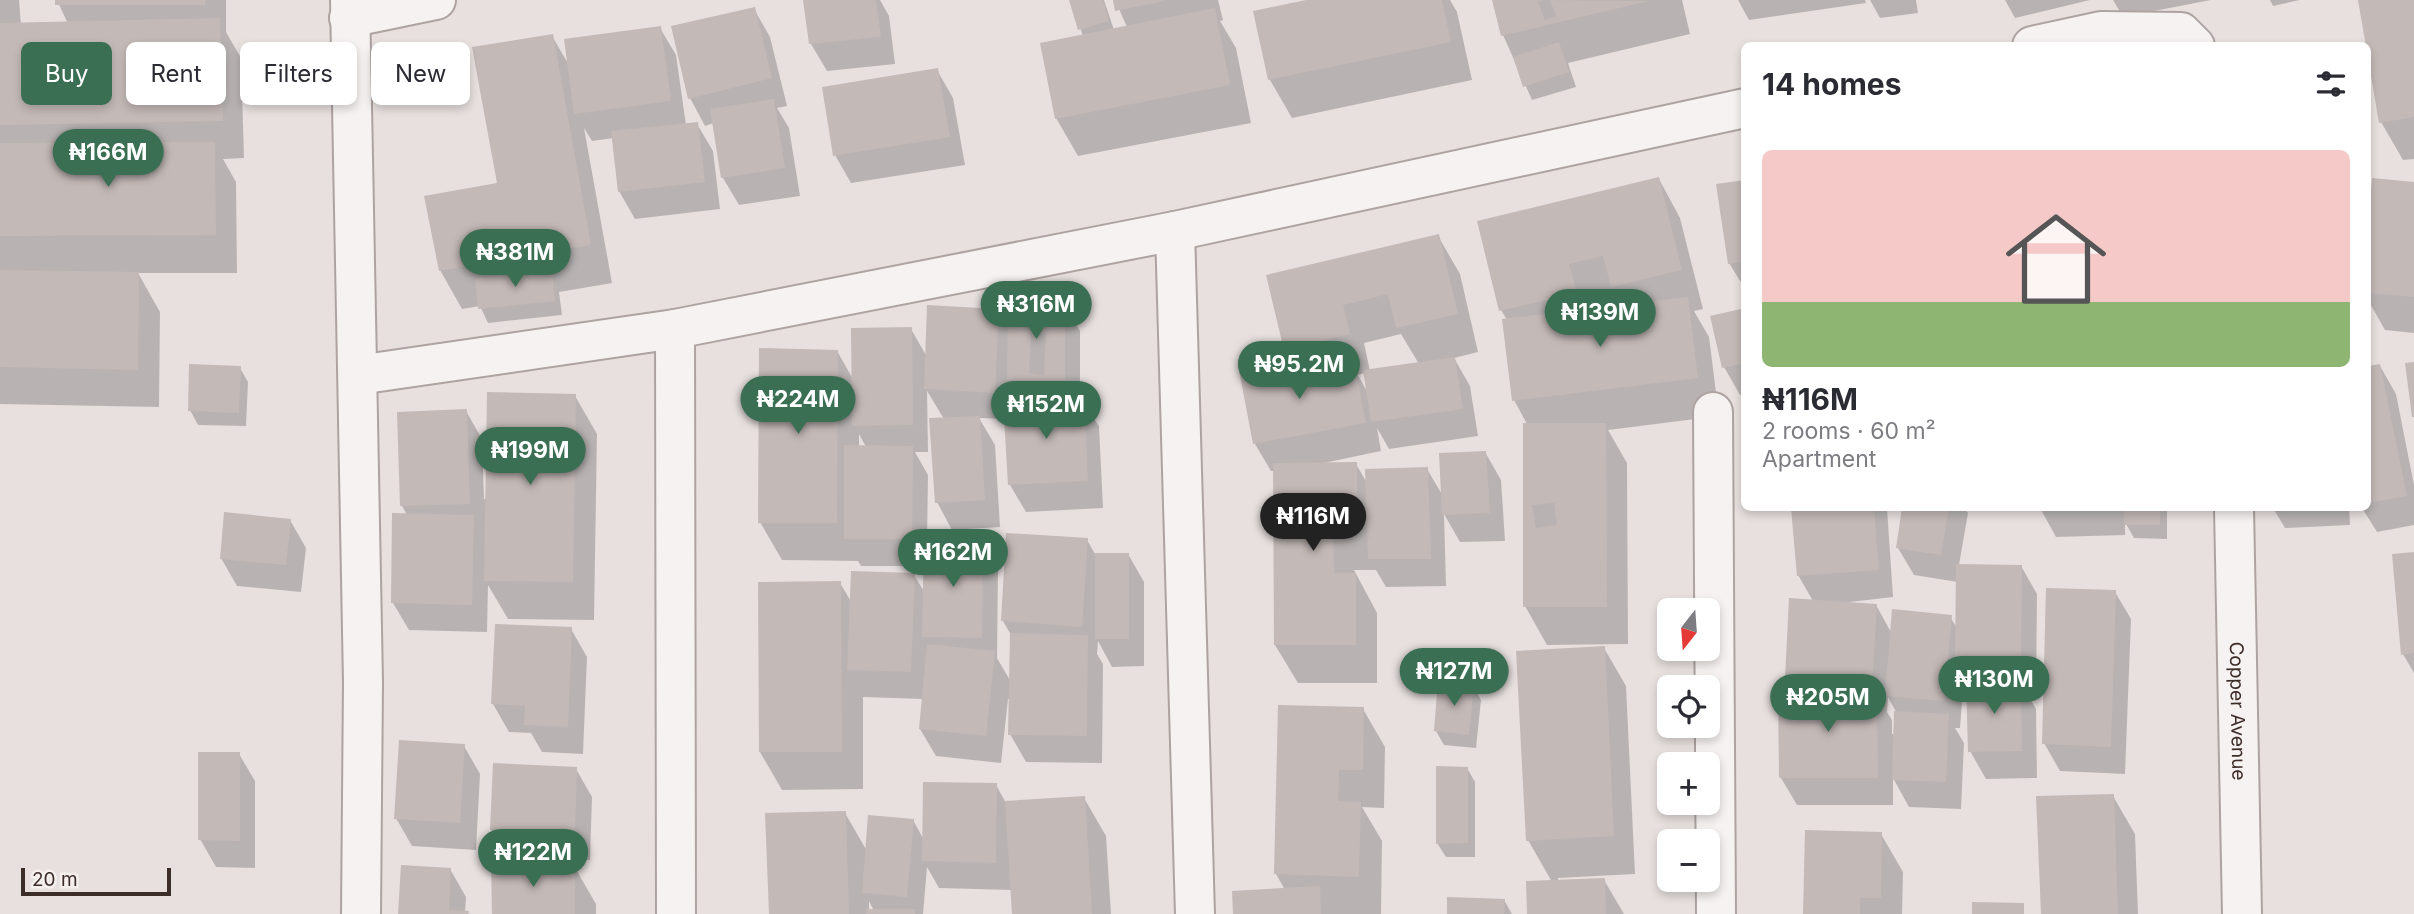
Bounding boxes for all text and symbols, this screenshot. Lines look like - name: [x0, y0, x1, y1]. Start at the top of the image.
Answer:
- chip: Buy: [21, 42, 112, 105]
- chip: Rent: [126, 42, 226, 105]
- chip: Filters: [240, 42, 357, 105]
- chip: New: [371, 42, 470, 105]
- icon: filters: [2312, 65, 2350, 103]
- text: 14 homes: [1762, 66, 1901, 102]
- pin: ₦166M: [59, 130, 157, 189]
- text: ₦166M: [69, 138, 147, 166]
- icon: home: [1993, 196, 2119, 322]
- pin: ₦381M: [466, 230, 564, 289]
- text: ₦381M: [476, 238, 554, 266]
- pin: ₦316M: [987, 282, 1085, 341]
- text: ₦316M: [997, 290, 1075, 318]
- pin: ₦139M: [1551, 290, 1649, 349]
- text: ₦139M: [1561, 298, 1639, 326]
- pin: ₦95.2M: [1242, 342, 1356, 401]
- text: ₦95.2M: [1254, 350, 1344, 378]
- pin: ₦224M: [749, 376, 847, 436]
- text: ₦116M: [1762, 381, 1858, 417]
- pin: ₦152M: [997, 382, 1095, 441]
- text: ₦224M: [756, 385, 840, 413]
- text: ₦152M: [1007, 390, 1085, 418]
- text: 2 rooms · 60 m²: [1762, 417, 1936, 445]
- pin: ₦199M: [481, 428, 579, 487]
- text: ₦199M: [491, 436, 569, 464]
- text: Apartment: [1762, 445, 1876, 473]
- pin: ₦116M: [1264, 494, 1362, 553]
- text: ₦116M: [1276, 502, 1350, 530]
- pin: ₦162M: [904, 530, 1002, 589]
- text: ₦162M: [914, 538, 992, 566]
- north arrow: [1657, 598, 1720, 662]
- map controls: [1657, 598, 1720, 892]
- street label: Copper Avenue: [2225, 641, 2251, 781]
- pin: ₦127M: [1405, 648, 1503, 708]
- pin: ₦130M: [1945, 656, 2043, 716]
- text: ₦127M: [1416, 657, 1492, 685]
- text: ₦130M: [1954, 665, 2034, 693]
- pin: ₦205M: [1779, 674, 1877, 734]
- button: locate: [1657, 675, 1720, 738]
- text: ₦205M: [1786, 683, 1870, 711]
- button: +: [1657, 752, 1720, 815]
- button: −: [1657, 829, 1720, 892]
- pin: ₦122M: [484, 830, 582, 889]
- text: ₦122M: [494, 838, 572, 866]
- scale bar: [21, 865, 172, 897]
- text: 20 m: [32, 868, 78, 891]

